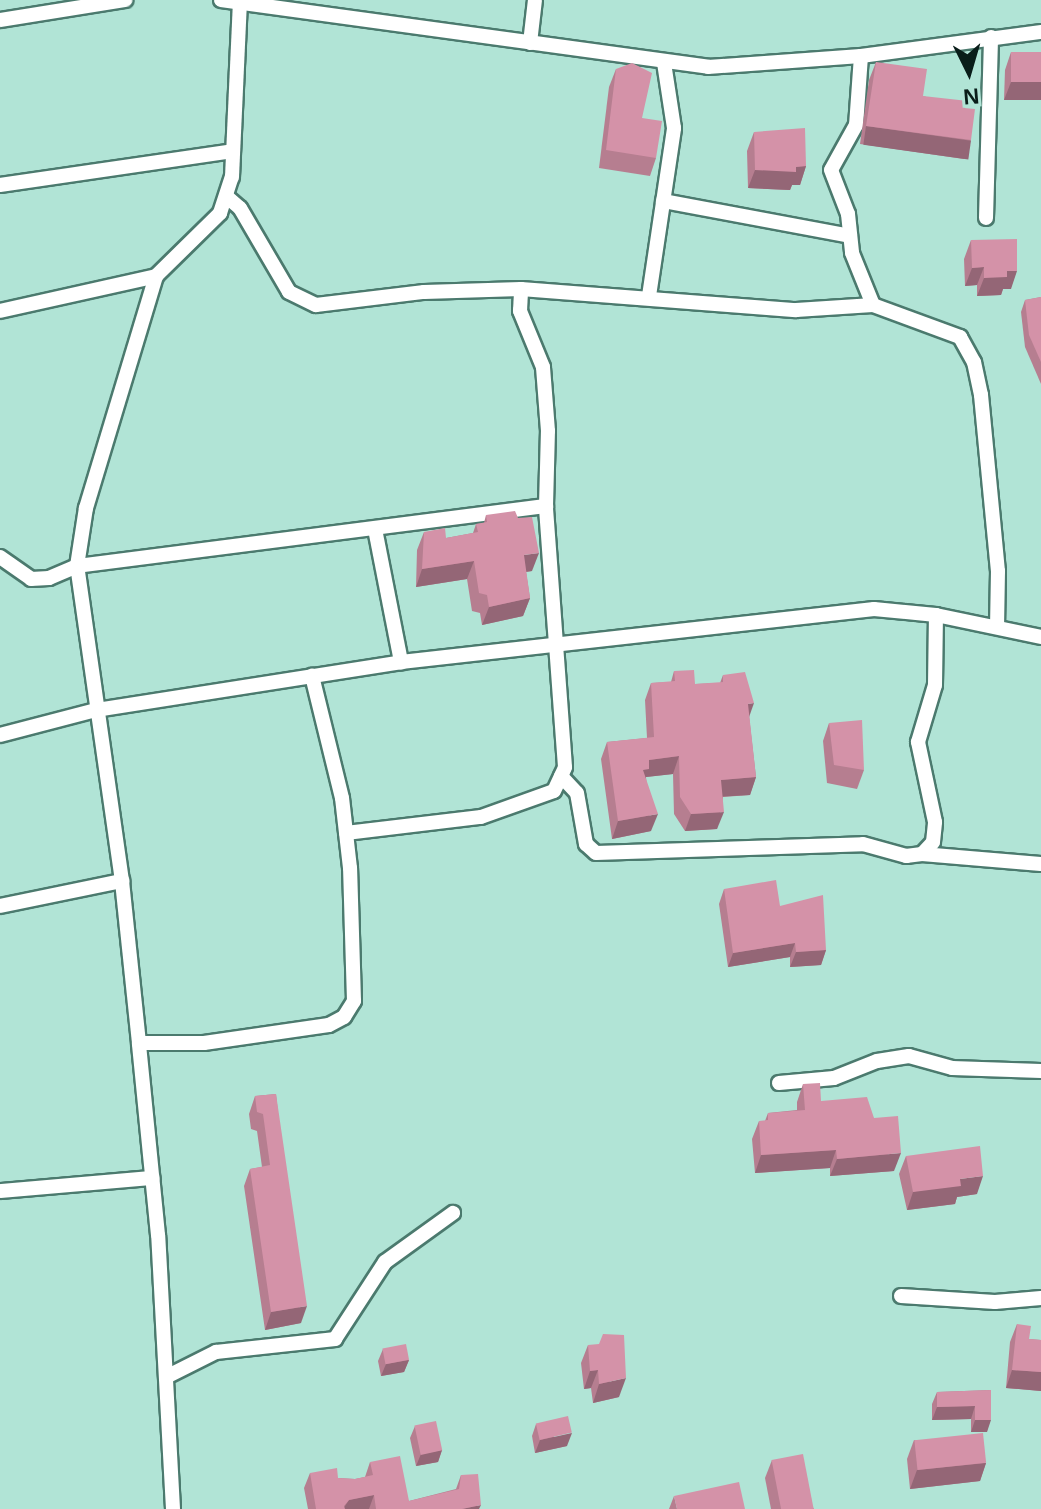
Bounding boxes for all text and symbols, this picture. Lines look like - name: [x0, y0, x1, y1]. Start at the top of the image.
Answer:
- north arrow: [929, 32, 1009, 112]
- text: N: [962, 83, 980, 110]

